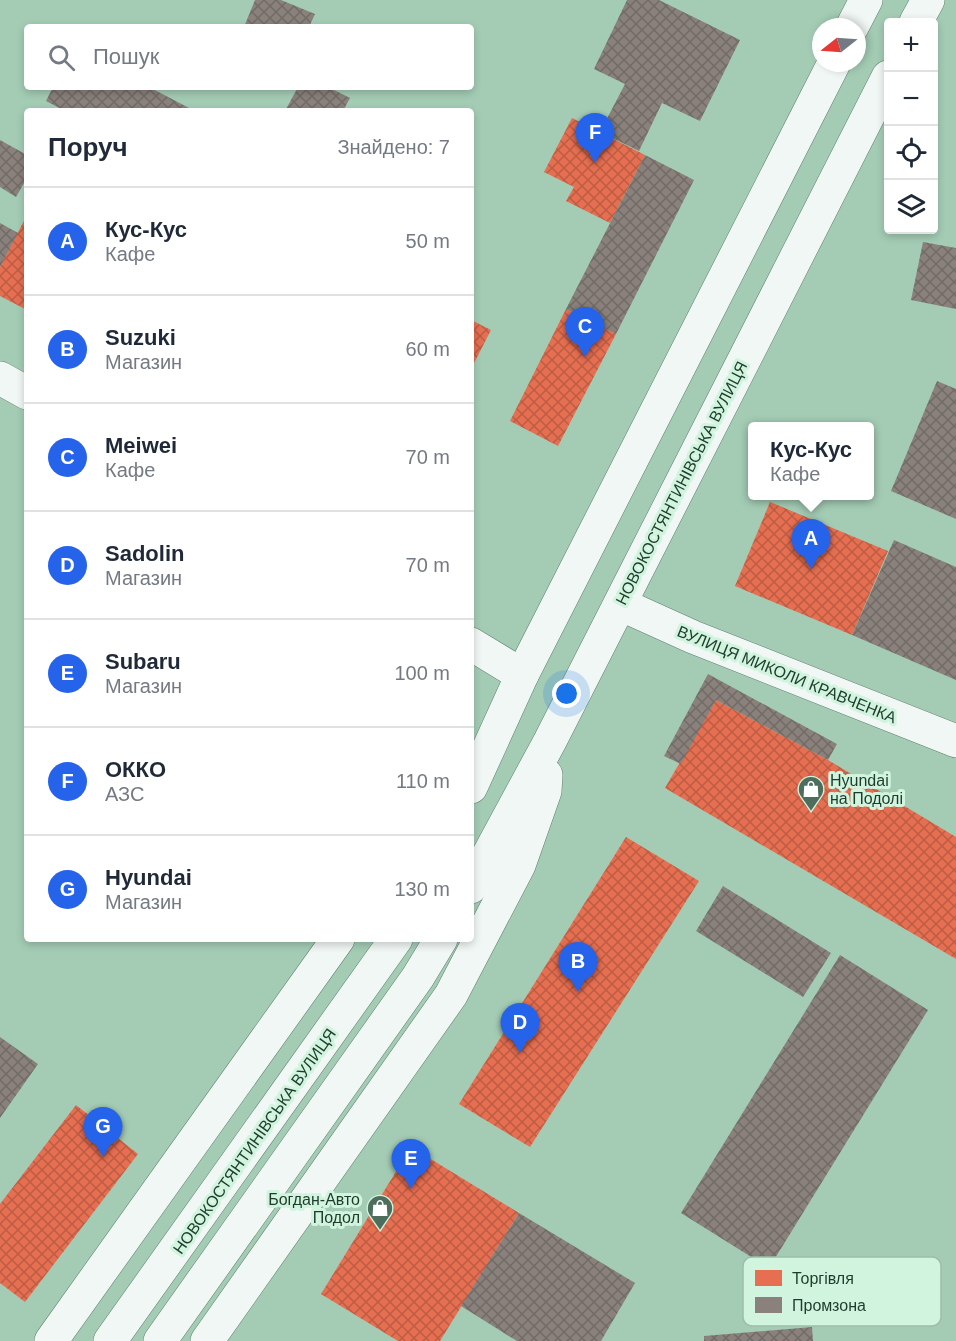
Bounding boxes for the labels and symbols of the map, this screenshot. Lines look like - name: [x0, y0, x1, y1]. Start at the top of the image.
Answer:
- north arrow: [812, 18, 866, 72]
- pin: F: [576, 114, 614, 163]
- pin: C: [566, 308, 604, 357]
- street label: НОВОКОСТЯНТИНІВСЬКА ВУЛИЦЯ: [612, 359, 750, 608]
- pin: A: [792, 520, 830, 569]
- street label: ВУЛИЦЯ МИКОЛИ КРАВЧЕНКА: [675, 623, 899, 726]
- your location: [552, 679, 581, 708]
- place label: Hyundai на Подолі: [830, 772, 903, 807]
- shop icon: Hyundai на Подолі: [796, 774, 826, 812]
- pin: B: [558, 942, 598, 992]
- pin: D: [500, 1004, 540, 1053]
- street label: НОВОКОСТЯНТИНІВСЬКА ВУЛИЦЯ: [170, 1025, 339, 1257]
- pin: G: [84, 1108, 122, 1157]
- pin: E: [392, 1140, 430, 1189]
- place label: Богдан-Авто Подол: [268, 1191, 360, 1226]
- shop icon: Богдан-Авто Подол: [365, 1193, 395, 1231]
- legend: [743, 1257, 941, 1326]
- text: Торгівля: [792, 1270, 854, 1287]
- text: Промзона: [792, 1297, 866, 1314]

